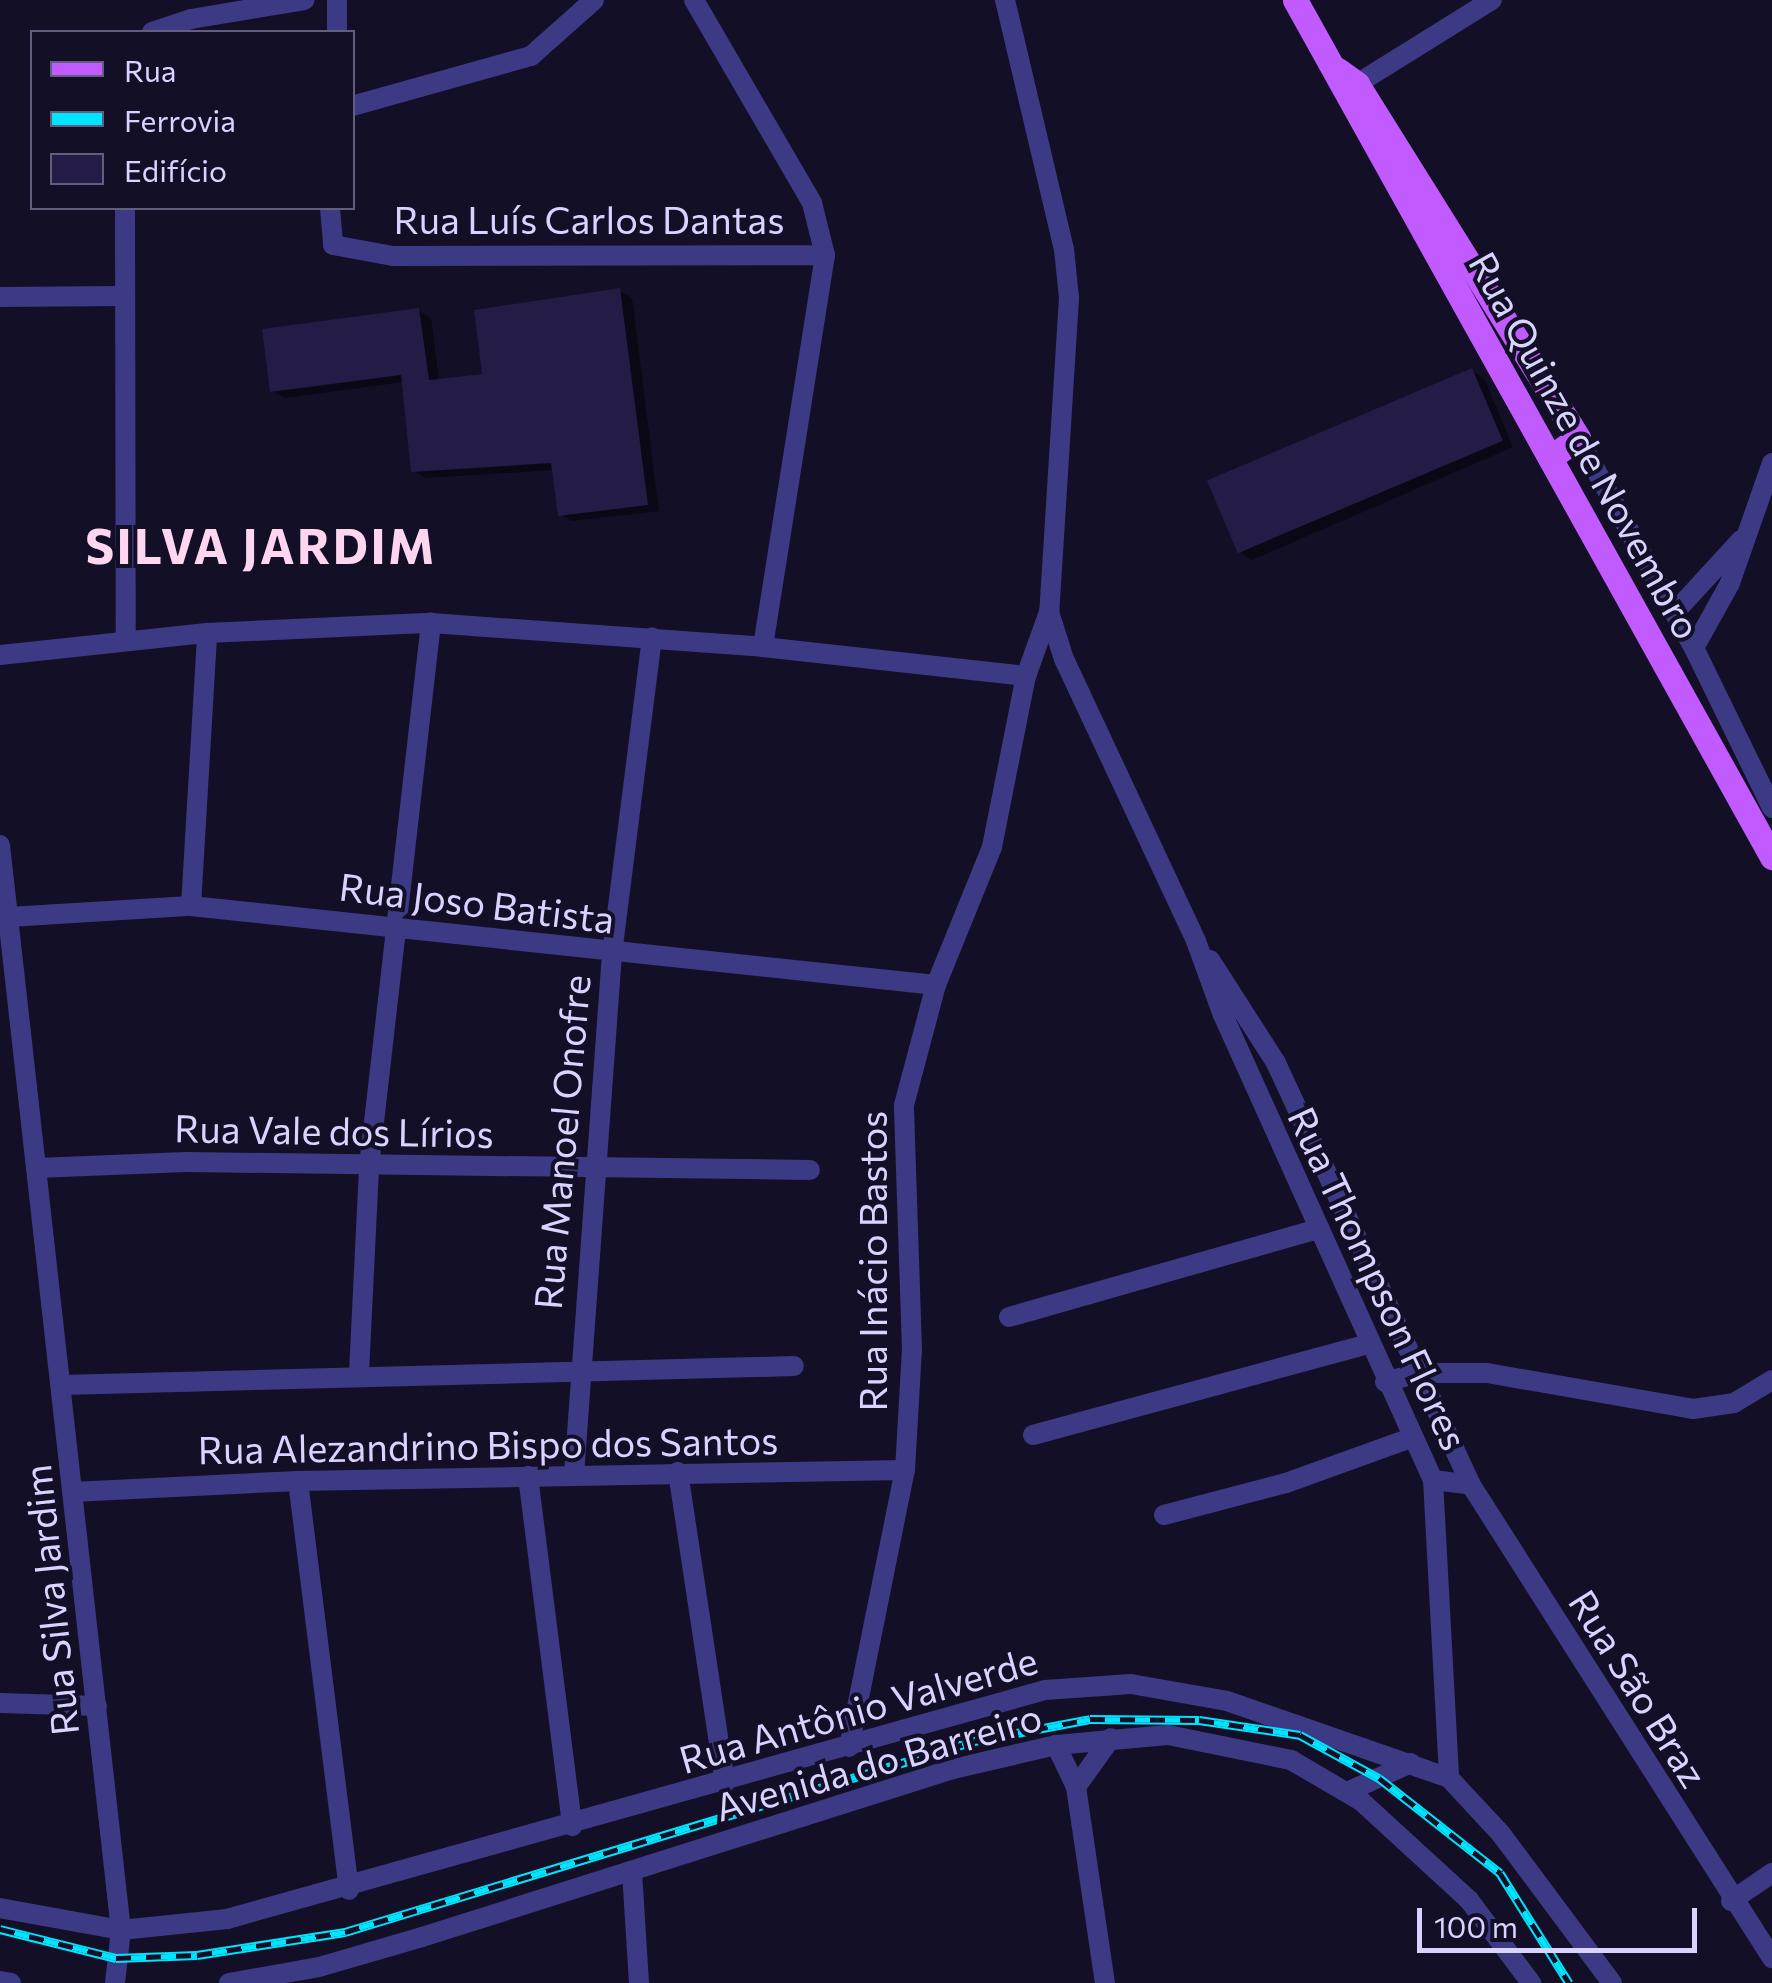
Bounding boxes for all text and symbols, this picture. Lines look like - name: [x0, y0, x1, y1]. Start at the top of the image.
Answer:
- legend: [30, 30, 355, 210]
- text: Rua: [124, 51, 176, 88]
- text: Ferrovia: [124, 101, 236, 138]
- text: Edifício: [124, 151, 227, 188]
- street label: Rua Luís Carlos Dantas: [394, 196, 784, 242]
- street label: Rua Quinze de Novembro: [1461, 244, 1711, 646]
- district label: SILVA JARDIM: [85, 516, 437, 574]
- street label: Rua Joso Batista: [337, 863, 617, 941]
- street label: Rua Manoel Onofre: [524, 973, 598, 1311]
- street label: Rua Thompson Flores: [1280, 1099, 1478, 1457]
- street label: Rua Vale dos Lírios: [174, 1104, 494, 1156]
- street label: Rua Inácio Bastos: [849, 1111, 895, 1411]
- street label: Rua Alezandrino Bispo dos Santos: [197, 1416, 779, 1472]
- street label: Rua Silva Jardim: [13, 1462, 87, 1738]
- street label: Rua São Braz: [1560, 1581, 1718, 1795]
- street label: Rua Antônio Valverde: [674, 1636, 1042, 1782]
- street label: Avenida do Barreiro: [710, 1693, 1046, 1829]
- scale bar: [1422, 1888, 1702, 1950]
- text: 100 m: [1434, 1907, 1518, 1944]

